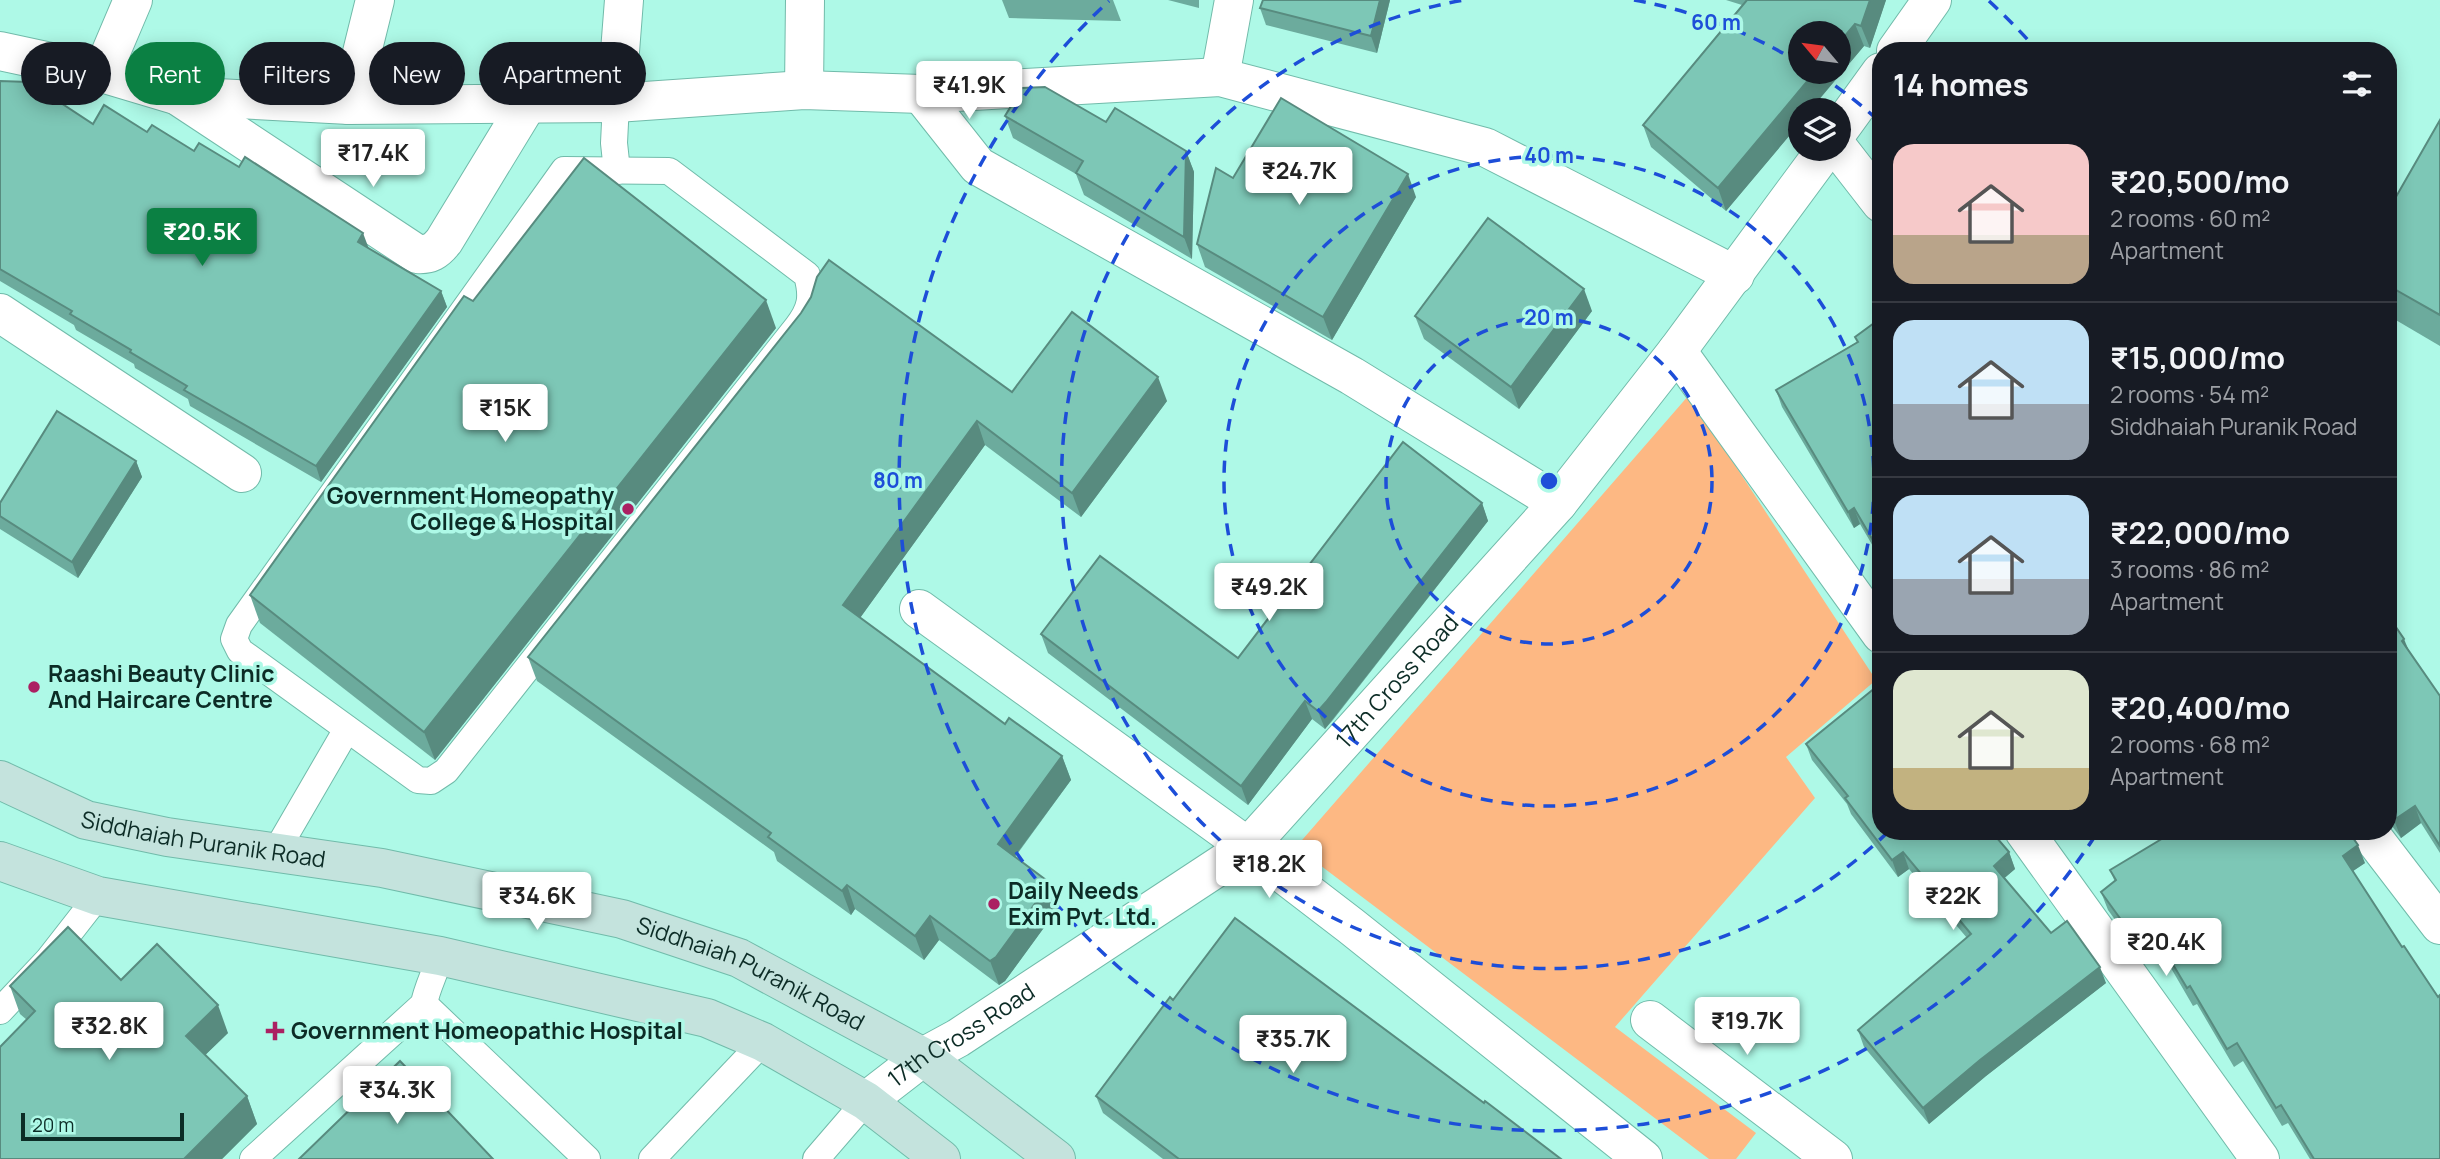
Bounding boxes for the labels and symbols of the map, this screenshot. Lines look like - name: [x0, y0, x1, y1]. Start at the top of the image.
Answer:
- text: 60 m: [1691, 8, 1741, 36]
- north arrow: [1788, 21, 1852, 84]
- pin: ₹41.9K: [912, 61, 1026, 121]
- pin: ₹17.4K: [316, 130, 430, 189]
- text: 40 m: [1524, 141, 1574, 169]
- pin: ₹24.7K: [1242, 148, 1356, 207]
- pin: ₹20.5K: [145, 208, 259, 268]
- text: 20 m: [1524, 303, 1574, 331]
- pin: ₹15K: [464, 384, 546, 444]
- text: 80 m: [873, 466, 923, 494]
- centre of rings: [1537, 469, 1561, 493]
- place label: Government Homeopathy College & Hospital: [327, 479, 614, 537]
- marker: Government Homeopathy College & Hospital: [620, 501, 636, 517]
- pin: ₹49.2K: [1212, 564, 1326, 623]
- street label: 17th Cross Road: [1328, 607, 1465, 754]
- place label: Raashi Beauty Clinic And Haircare Centre: [48, 657, 274, 715]
- marker: Raashi Beauty Clinic And Haircare Centre: [26, 679, 42, 695]
- street label: Siddhaiah Puranik Road: [78, 802, 328, 875]
- pin: ₹18.2K: [1212, 841, 1326, 900]
- pin: ₹34.6K: [480, 872, 594, 932]
- pin: ₹22K: [1912, 872, 1994, 932]
- place label: Daily Needs Exim Pvt. Ltd.: [1008, 874, 1157, 932]
- marker: Daily Needs Exim Pvt. Ltd.: [986, 896, 1002, 912]
- street label: Siddhaiah Puranik Road: [632, 908, 871, 1038]
- pin: ₹20.4K: [2109, 918, 2223, 978]
- street label: 17th Cross Road: [880, 975, 1040, 1094]
- pin: ₹19.7K: [1690, 998, 1804, 1057]
- pin: ₹32.8K: [52, 1002, 166, 1062]
- place label: Government Homeopathic Hospital: [291, 1014, 683, 1046]
- pin: ₹35.7K: [1236, 1016, 1350, 1075]
- marker: Government Homeopathic Hospital: [265, 1021, 285, 1041]
- pin: ₹34.3K: [340, 1066, 454, 1126]
- scale bar: [21, 1110, 184, 1142]

